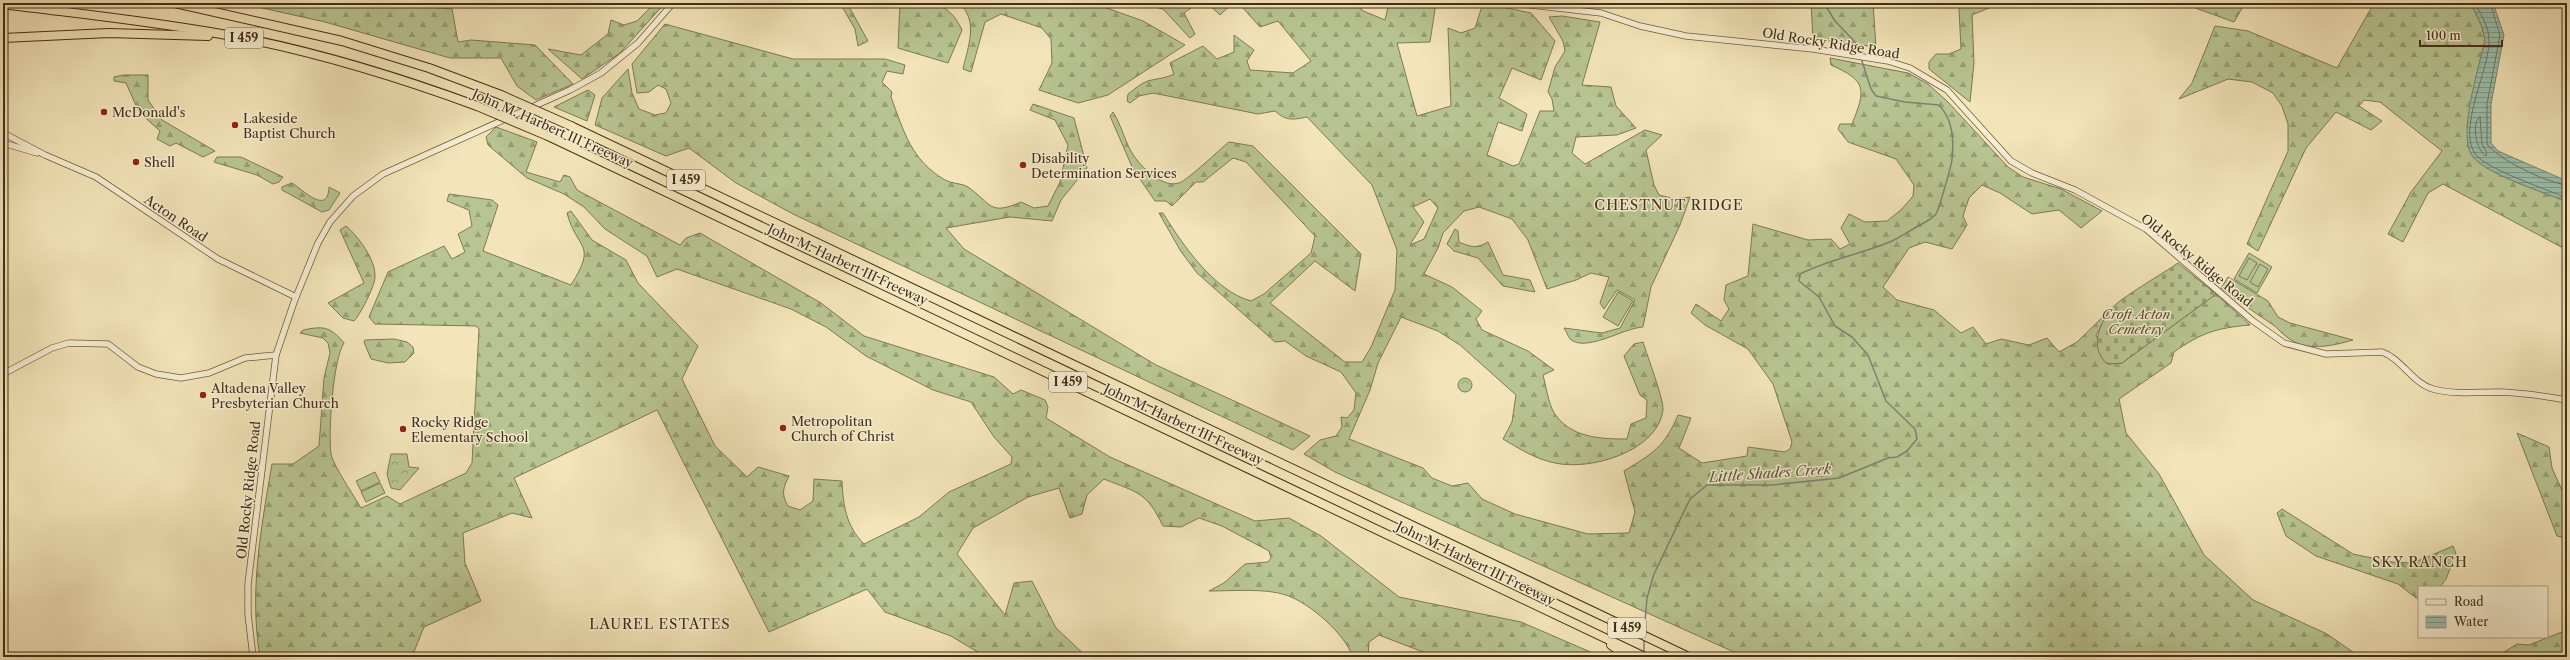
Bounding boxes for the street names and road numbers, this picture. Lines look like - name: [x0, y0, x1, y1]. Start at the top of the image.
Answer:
- street label: Old Rocky Ridge Road: [1761, 24, 1901, 62]
- road number: I 459: [225, 28, 263, 48]
- street label: John M. Harbert III Freeway: [468, 84, 637, 171]
- road number: I 459: [667, 170, 705, 190]
- street label: Acton Road: [141, 191, 211, 245]
- street label: Old Rocky Ridge Road: [2138, 210, 2256, 310]
- street label: John M. Harbert III Freeway: [764, 219, 931, 308]
- road number: I 459: [1049, 372, 1087, 392]
- street label: John M. Harbert III Freeway: [1100, 379, 1267, 468]
- street label: Old Rocky Ridge Road: [233, 420, 263, 560]
- street label: John M. Harbert III Freeway: [1392, 517, 1559, 609]
- road number: I 459: [1608, 618, 1646, 638]

